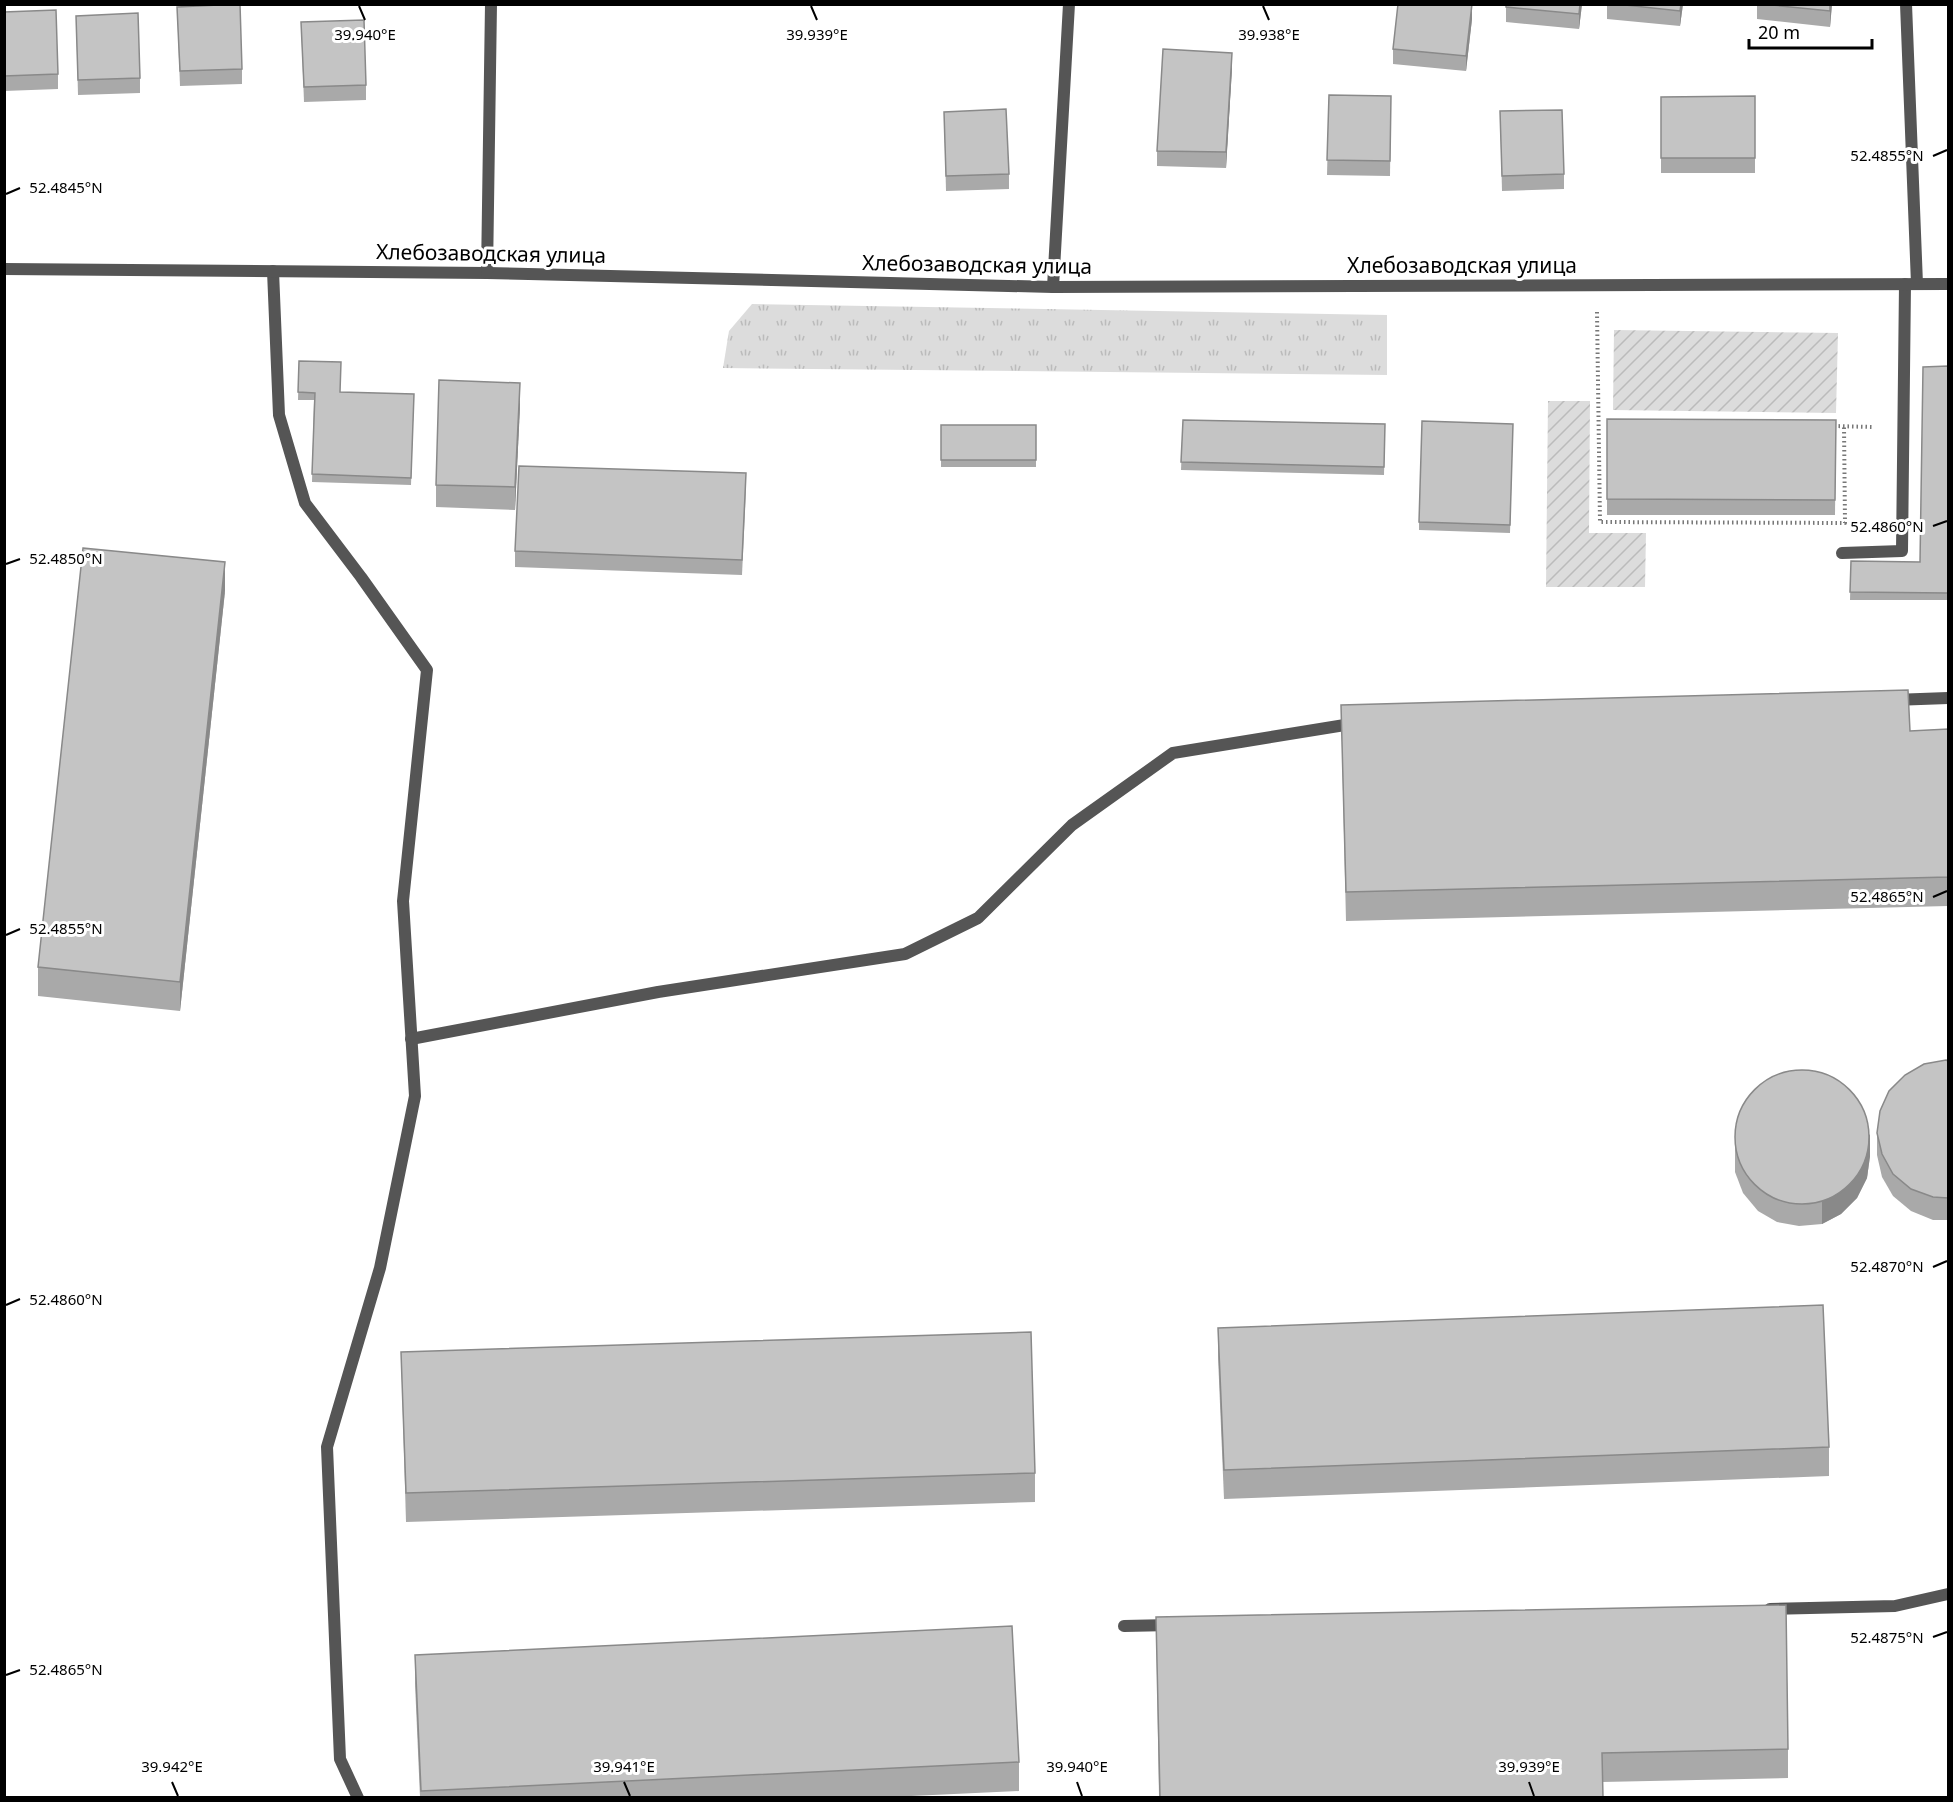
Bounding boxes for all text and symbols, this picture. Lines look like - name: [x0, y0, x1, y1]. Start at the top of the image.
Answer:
- scale bar: [1749, 12, 1872, 50]
- text: 20 m: [1758, 20, 1800, 44]
- text: 39.940°E: [334, 24, 396, 44]
- text: 39.939°E: [786, 24, 848, 44]
- text: 39.938°E: [1238, 24, 1300, 44]
- text: 52.4855°N: [1850, 145, 1924, 165]
- text: 52.4845°N: [29, 177, 103, 197]
- street label: Хлебозаводская улица: [376, 237, 606, 269]
- street label: Хлебозаводская улица: [862, 248, 1092, 280]
- street label: Хлебозаводская улица: [1347, 251, 1577, 279]
- text: 52.4860°N: [1850, 516, 1924, 536]
- text: 52.4850°N: [29, 548, 103, 568]
- text: 52.4865°N: [1850, 886, 1924, 906]
- text: 52.4855°N: [29, 918, 103, 938]
- text: 52.4870°N: [1850, 1256, 1924, 1276]
- text: 52.4860°N: [29, 1289, 103, 1309]
- text: 52.4875°N: [1850, 1627, 1924, 1647]
- text: 52.4865°N: [29, 1659, 103, 1679]
- text: 39.942°E: [141, 1756, 203, 1776]
- text: 39.941°E: [593, 1756, 655, 1776]
- text: 39.940°E: [1046, 1756, 1108, 1776]
- text: 39.939°E: [1498, 1756, 1560, 1776]

